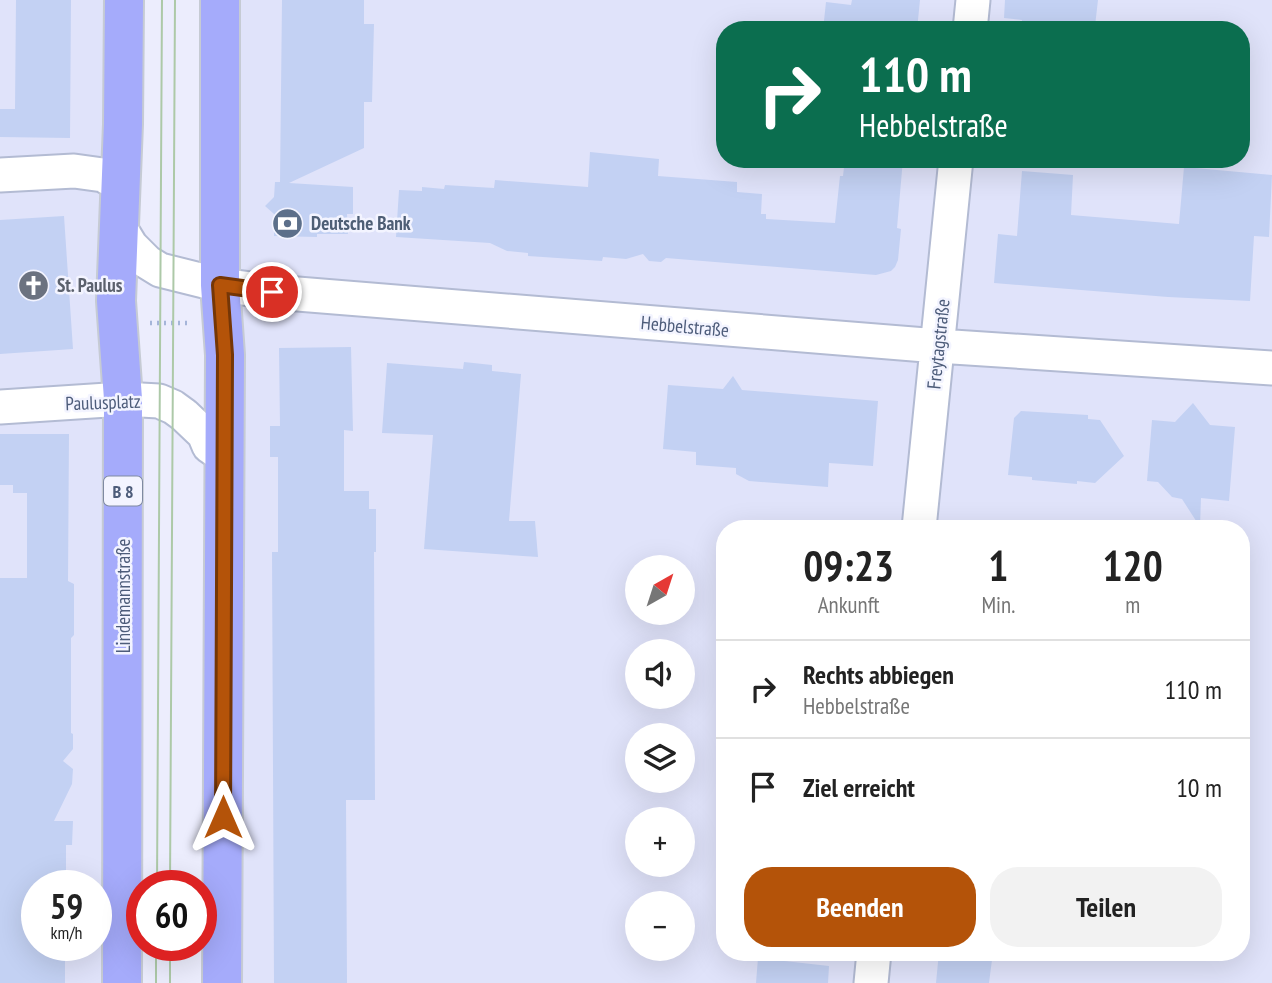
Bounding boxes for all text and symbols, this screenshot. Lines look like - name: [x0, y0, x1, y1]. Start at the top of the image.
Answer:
- text: 110 m: [859, 42, 972, 106]
- icon: right: [744, 49, 835, 140]
- text: Hebbelstraße: [859, 104, 1008, 146]
- bank icon: Deutsche Bank: [271, 206, 305, 240]
- place label: Deutsche Bank: [311, 211, 411, 235]
- pin: [242, 262, 302, 322]
- church icon: St. Paulus: [17, 268, 51, 302]
- place label: St. Paulus: [57, 273, 123, 297]
- icon: arrive: [253, 273, 291, 311]
- street label: Freytagstraße: [921, 298, 955, 390]
- street label: Hebbelstraße: [640, 310, 730, 342]
- street label: Paulusplatz: [65, 389, 141, 415]
- road number: B 8: [104, 476, 142, 505]
- text: 09:23: [803, 538, 894, 593]
- text: 1: [988, 538, 1008, 593]
- text: 120: [1103, 538, 1163, 593]
- street label: Lindemannstraße: [111, 539, 135, 653]
- north arrow: [625, 555, 695, 625]
- map controls: [625, 555, 695, 961]
- text: Ankunft: [818, 590, 880, 619]
- text: Min.: [981, 590, 1015, 619]
- text: m: [1125, 590, 1140, 619]
- button: sound: [625, 639, 695, 709]
- text: Rechts abbiegen: [803, 658, 954, 691]
- icon: right: [744, 670, 782, 708]
- text: 110 m: [1164, 673, 1222, 706]
- text: Hebbelstraße: [803, 691, 910, 720]
- button: layers: [625, 723, 695, 793]
- icon: arrive: [744, 768, 782, 806]
- text: Ziel erreicht: [803, 771, 915, 804]
- text: 10 m: [1176, 771, 1222, 804]
- position arrow: [186, 780, 260, 854]
- button: +: [625, 807, 695, 877]
- button: Beenden: [744, 867, 976, 947]
- button: Teilen: [990, 867, 1222, 947]
- speed limit sign: 60: [126, 870, 217, 961]
- text: 59: [50, 883, 83, 929]
- button: −: [625, 891, 695, 961]
- text: km/h: [51, 921, 82, 944]

